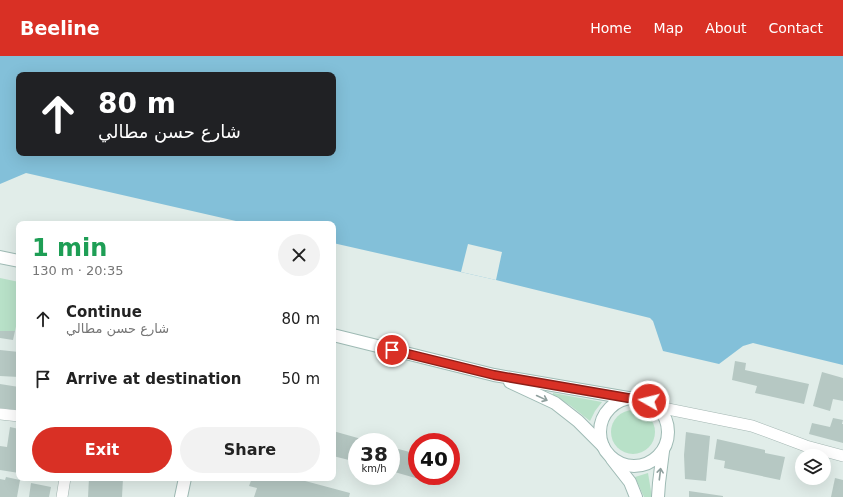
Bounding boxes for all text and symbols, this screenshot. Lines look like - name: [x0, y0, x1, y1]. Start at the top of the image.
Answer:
- text: Beeline: [20, 17, 100, 39]
- text: Home: [590, 20, 632, 36]
- text: Map: [654, 20, 683, 36]
- text: About: [705, 20, 747, 36]
- text: Contact: [769, 20, 823, 36]
- text: 80 m: [98, 87, 176, 120]
- icon: ahead: [32, 88, 84, 140]
- text: شارع حسن مطالي: [98, 121, 241, 142]
- text: 1 min: [32, 234, 107, 262]
- button: close: [278, 234, 320, 276]
- text: 130 m · 20:35: [32, 263, 123, 278]
- text: Continue: [66, 303, 142, 321]
- icon: ahead: [32, 308, 54, 330]
- text: 80 m: [282, 310, 320, 328]
- text: شارع حسن مطالي: [66, 321, 169, 336]
- pin: [375, 333, 409, 367]
- icon: arrive: [381, 339, 403, 361]
- icon: arrive: [32, 368, 54, 390]
- text: Arrive at destination: [66, 370, 241, 388]
- text: 50 m: [282, 370, 320, 388]
- position arrow: [628, 380, 670, 422]
- one-way arrow: [536, 394, 548, 402]
- button: Exit: [32, 427, 172, 473]
- button: Share: [180, 427, 320, 473]
- speed limit sign: 40: [408, 433, 460, 485]
- text: 38: [360, 442, 388, 466]
- map controls: [795, 449, 831, 485]
- button: layers: [795, 449, 831, 485]
- text: km/h: [361, 463, 387, 474]
- one-way arrow: [656, 468, 664, 481]

